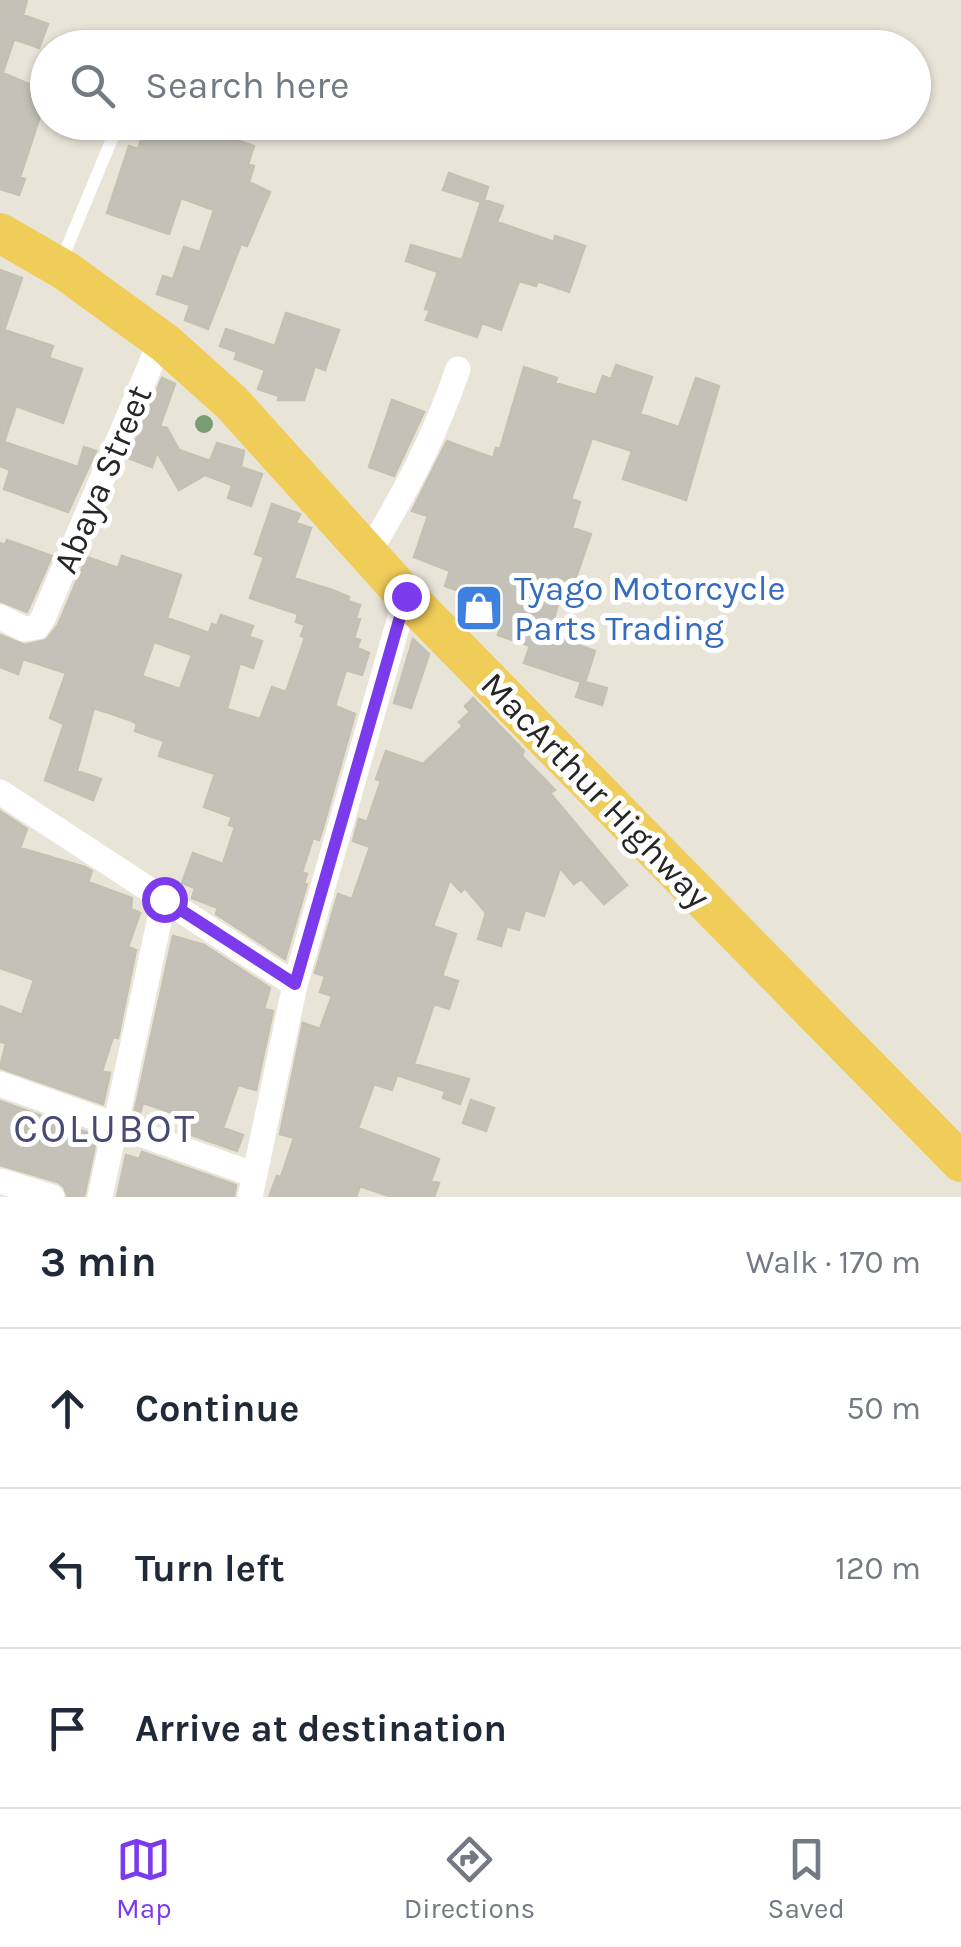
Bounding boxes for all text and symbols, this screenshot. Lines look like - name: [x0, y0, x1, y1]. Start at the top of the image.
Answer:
- search box: [30, 30, 931, 140]
- icon: search: [65, 58, 120, 113]
- text: Search here: [145, 63, 349, 108]
- street label: Abaya Street: [45, 379, 160, 579]
- place label: Tyago Motorcycle Parts Trading: [514, 568, 785, 649]
- route end: [384, 574, 430, 620]
- shop icon: Tyago Motorcycle Parts Trading: [453, 582, 505, 634]
- street label: MacArthur Highway: [473, 664, 719, 917]
- route start: [142, 877, 188, 923]
- district label: COLUBOT: [13, 1105, 197, 1152]
- text: 3 min: [40, 1237, 157, 1287]
- text: Walk · 170 m: [746, 1244, 921, 1281]
- icon: ahead: [40, 1381, 95, 1436]
- text: Continue: [135, 1386, 299, 1431]
- text: 50 m: [846, 1390, 921, 1427]
- icon: left: [40, 1541, 95, 1596]
- text: Turn left: [135, 1546, 285, 1591]
- text: 120 m: [835, 1550, 921, 1587]
- icon: arrive: [40, 1701, 95, 1756]
- text: Arrive at destination: [135, 1706, 507, 1751]
- tab: Map: [116, 1832, 172, 1925]
- tab: Directions: [404, 1832, 535, 1925]
- tab: Saved: [767, 1832, 845, 1925]

